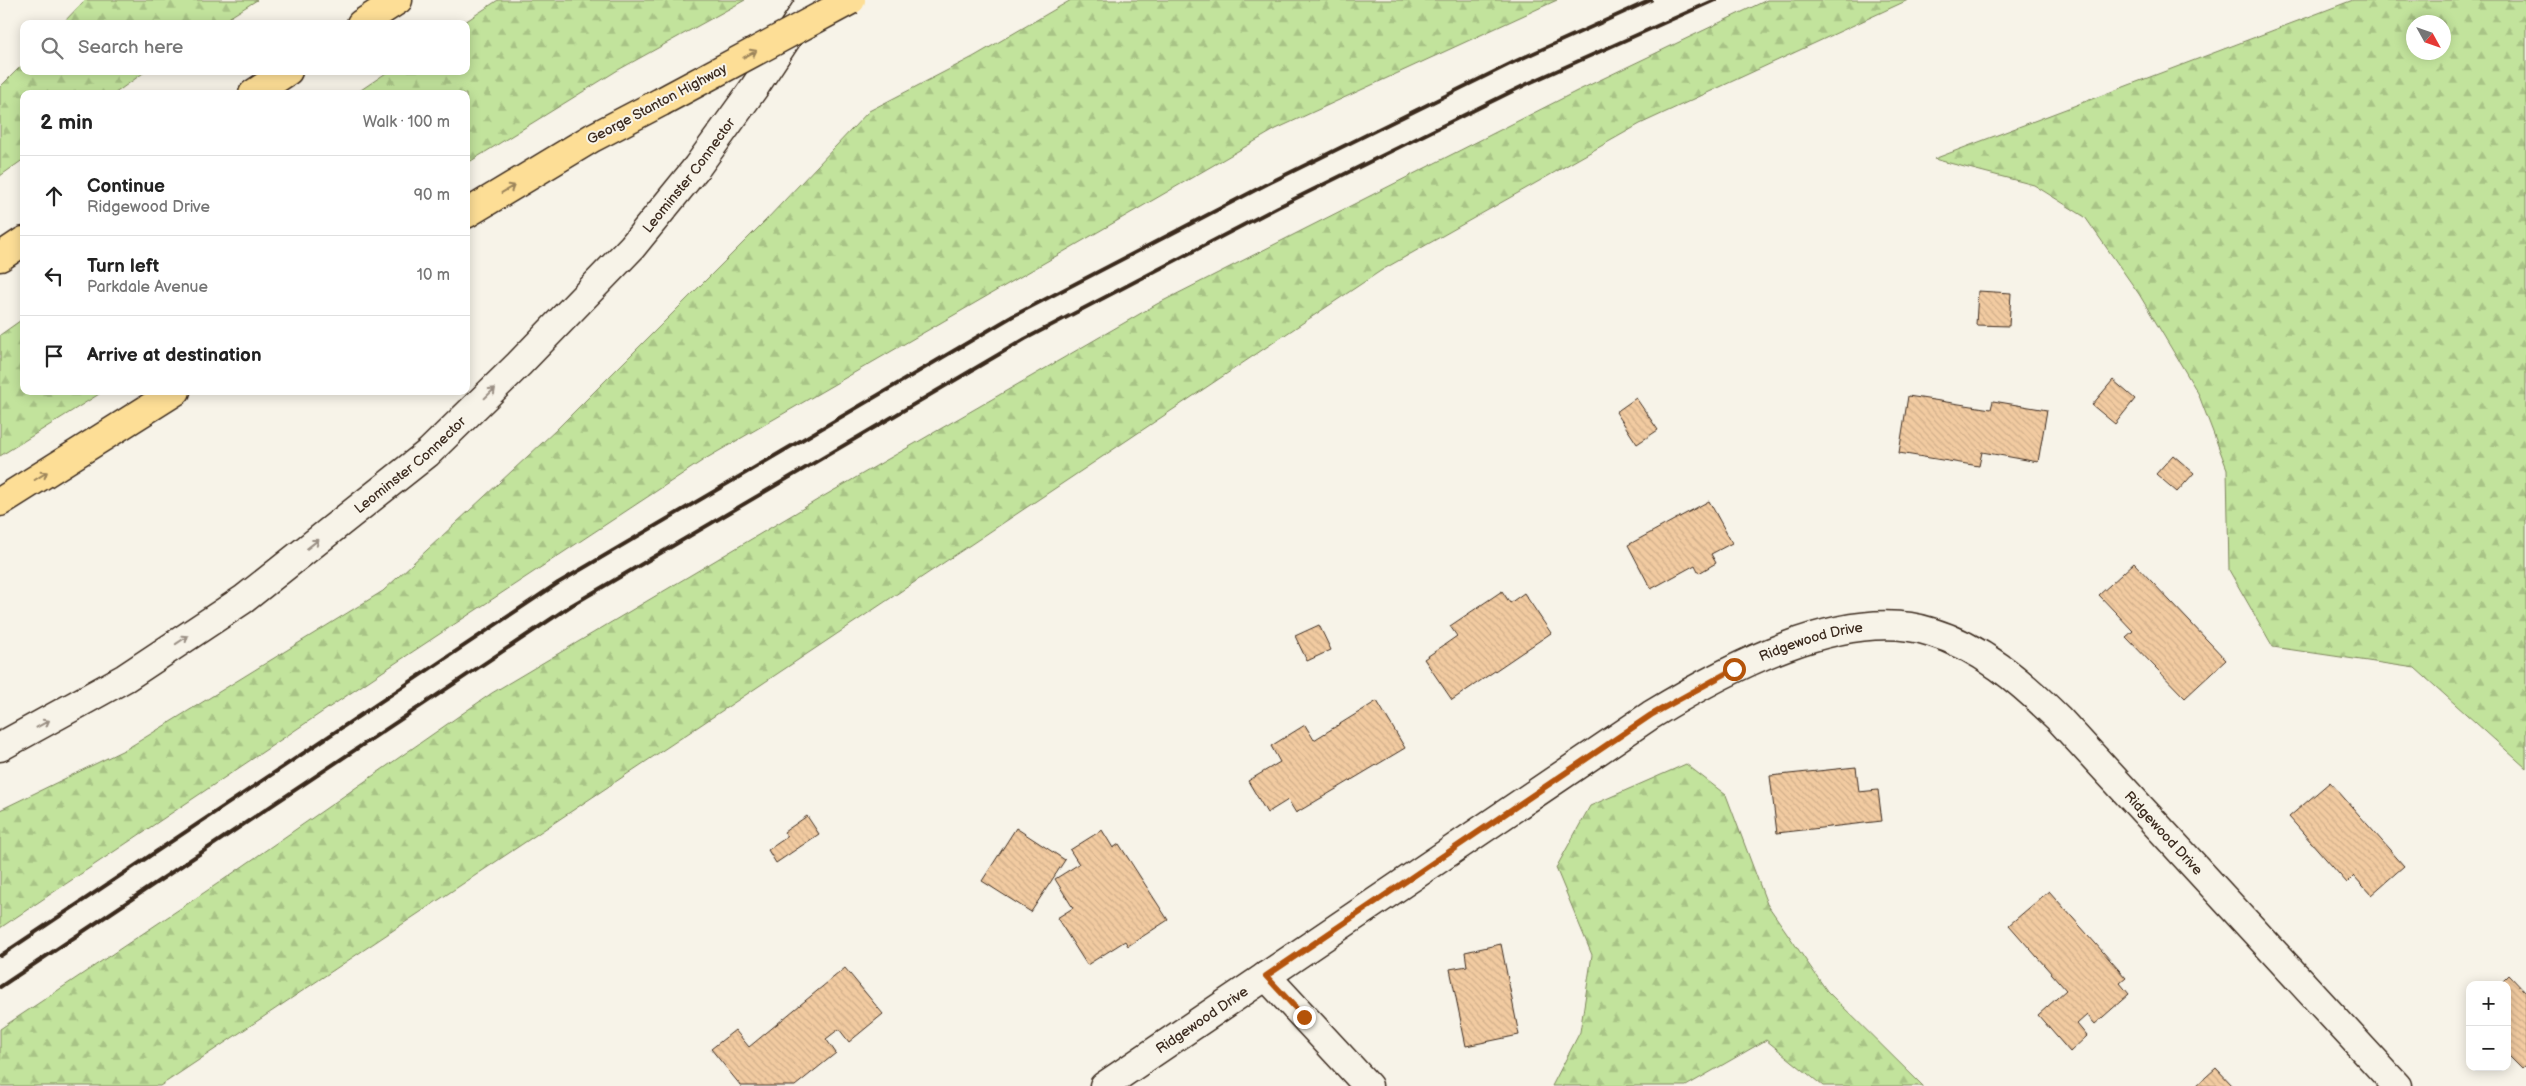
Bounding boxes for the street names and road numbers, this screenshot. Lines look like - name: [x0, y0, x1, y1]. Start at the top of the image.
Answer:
- street label: George Stanton Highway: [584, 60, 730, 148]
- street label: Leominster Connector: [639, 113, 739, 236]
- street label: Leominster Connector: [351, 412, 470, 517]
- street label: Ridgewood Drive: [1756, 618, 1864, 665]
- street label: Ridgewood Drive: [2121, 787, 2207, 878]
- street label: Ridgewood Drive: [1152, 983, 1251, 1057]

